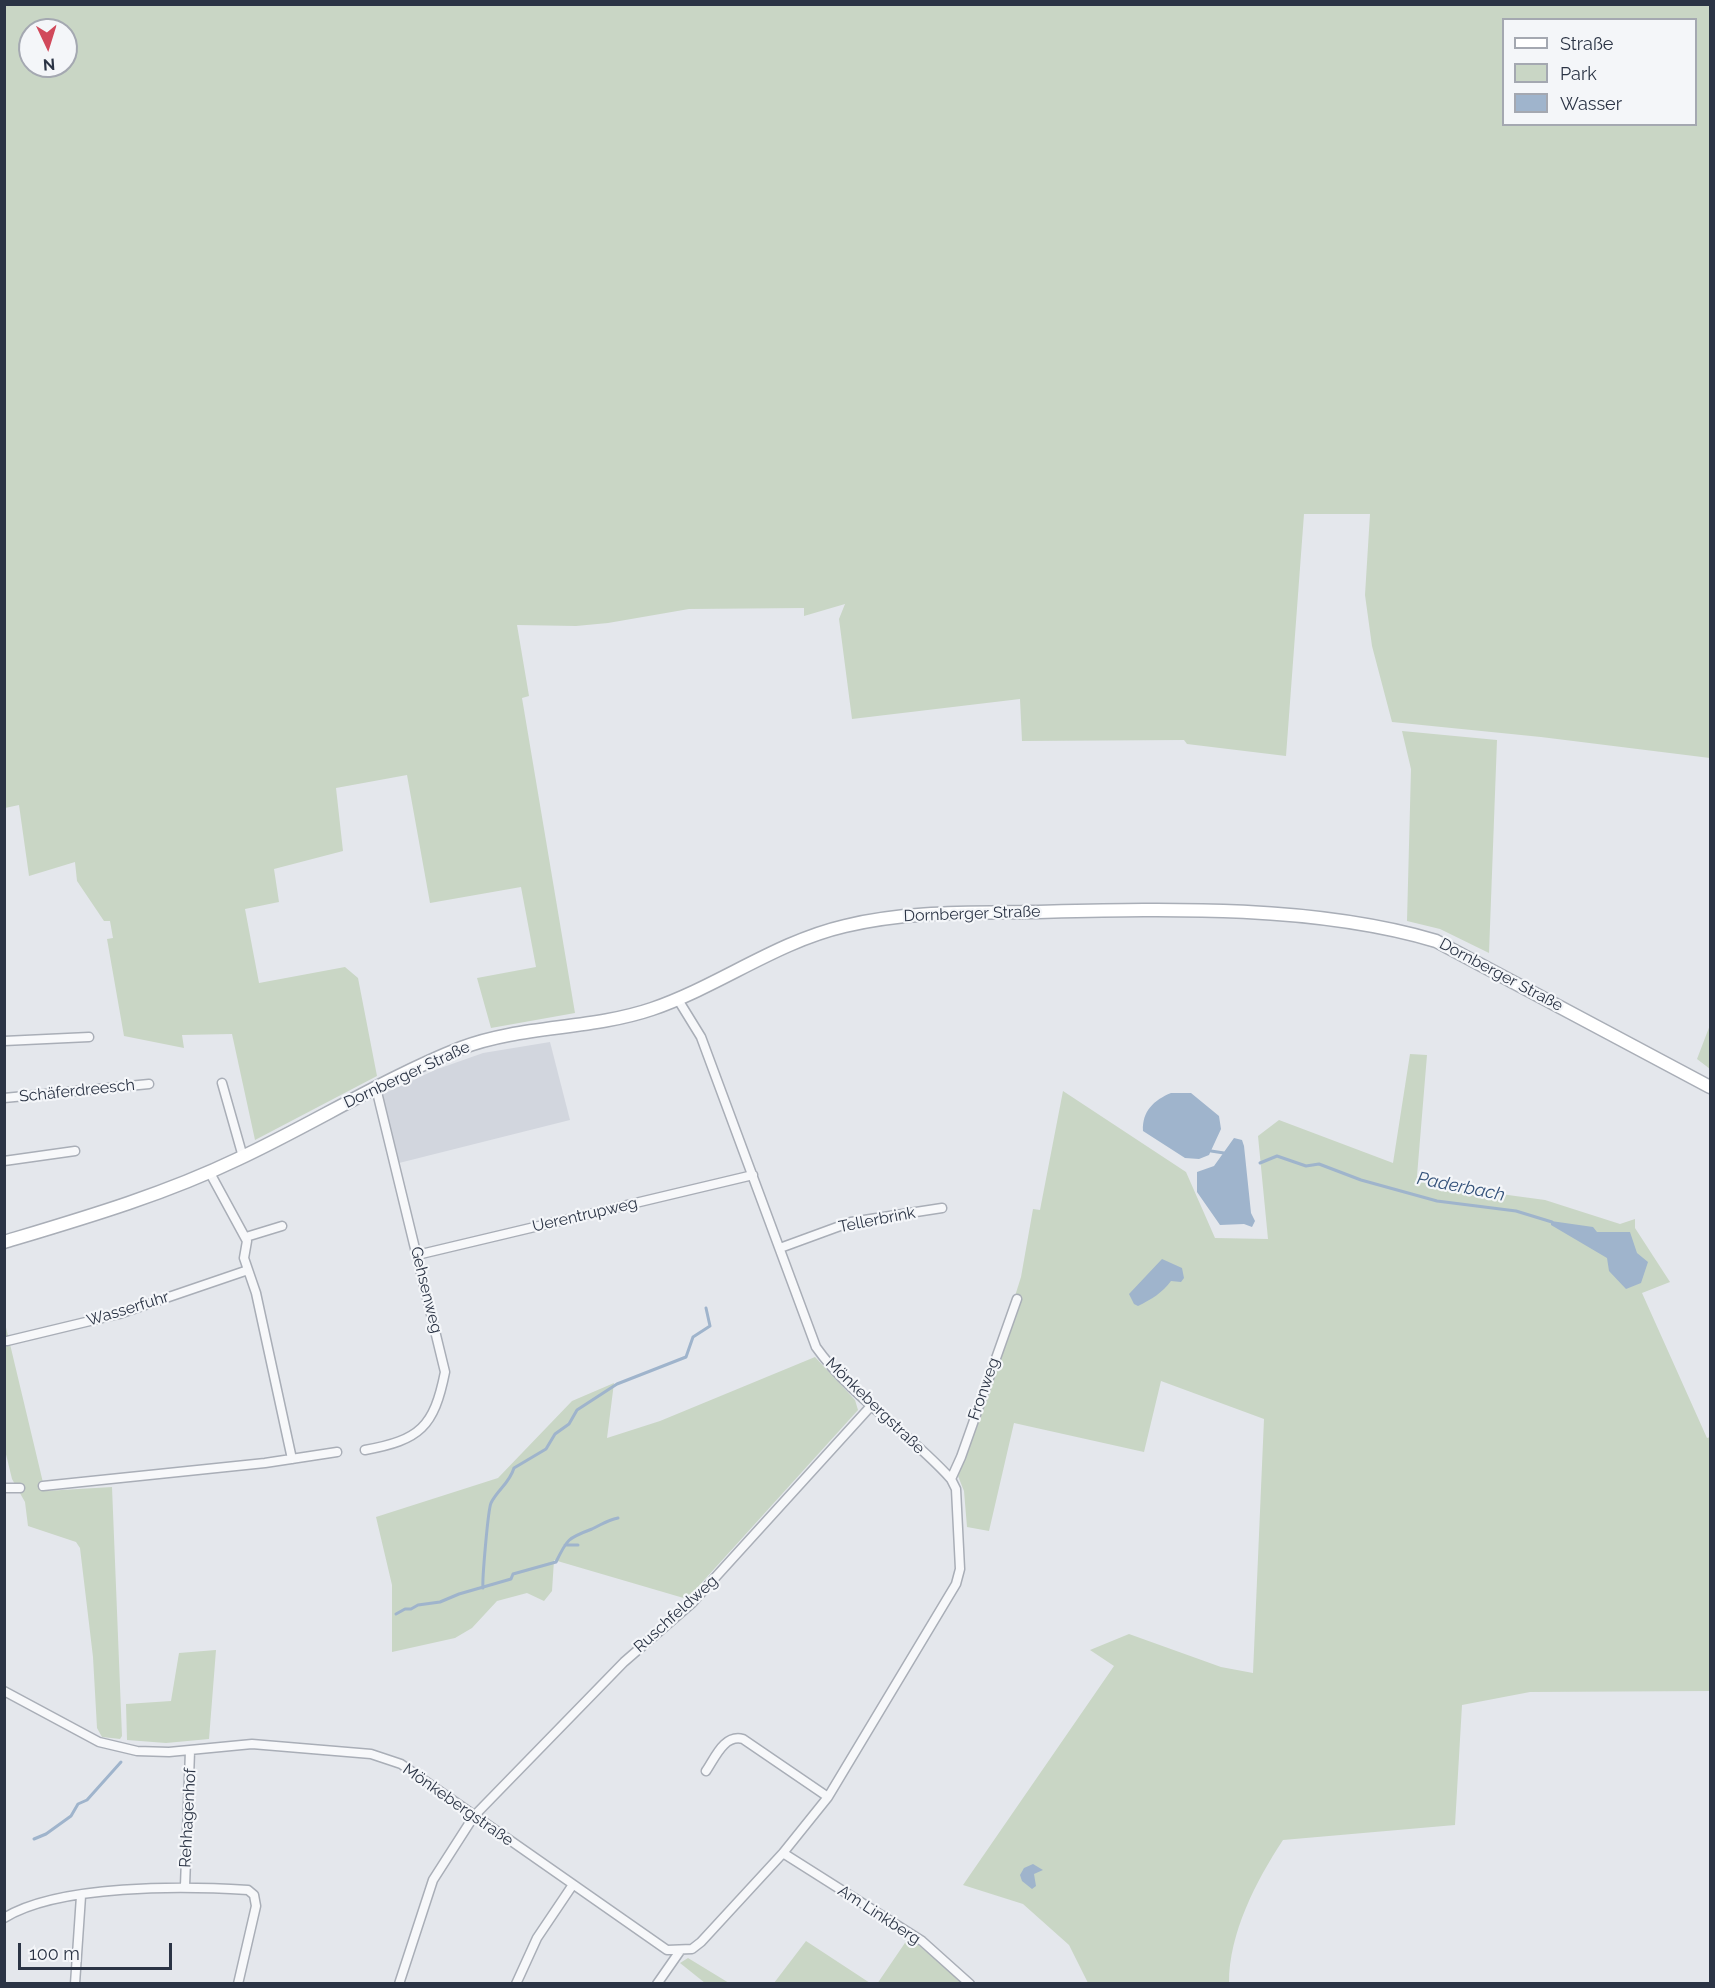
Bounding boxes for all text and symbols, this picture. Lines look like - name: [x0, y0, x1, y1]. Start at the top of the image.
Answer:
- north arrow: [18, 18, 78, 78]
- legend: [1502, 18, 1697, 126]
- text: Straße: [1560, 33, 1613, 54]
- text: N: [42, 55, 56, 74]
- text: Park: [1560, 63, 1597, 84]
- text: Wasser: [1560, 93, 1622, 114]
- street label: Dornberger Straße: [903, 902, 1041, 926]
- street label: Dornberger Straße: [1436, 934, 1566, 1016]
- street label: Dornberger Straße: [341, 1037, 473, 1113]
- street label: Schäferdreesch: [18, 1075, 136, 1107]
- water label: Paderbach: [1415, 1168, 1507, 1206]
- street label: Uerentrupweg: [531, 1194, 639, 1236]
- street label: Tellerbrink: [837, 1203, 917, 1237]
- street label: Gehsenweg: [406, 1245, 446, 1335]
- street label: Wasserfuhr: [85, 1287, 171, 1331]
- street label: Mönkebergstraße: [821, 1354, 929, 1458]
- street label: Fronweg: [964, 1355, 1004, 1423]
- street label: Ruschfeldweg: [630, 1571, 722, 1657]
- street label: Mönkebergstraße: [399, 1760, 517, 1850]
- street label: Rehhagenhof: [176, 1768, 200, 1868]
- street label: Am Linkberg: [834, 1881, 924, 1949]
- scale bar: [21, 1931, 176, 1969]
- text: 100 m: [29, 1943, 80, 1964]

